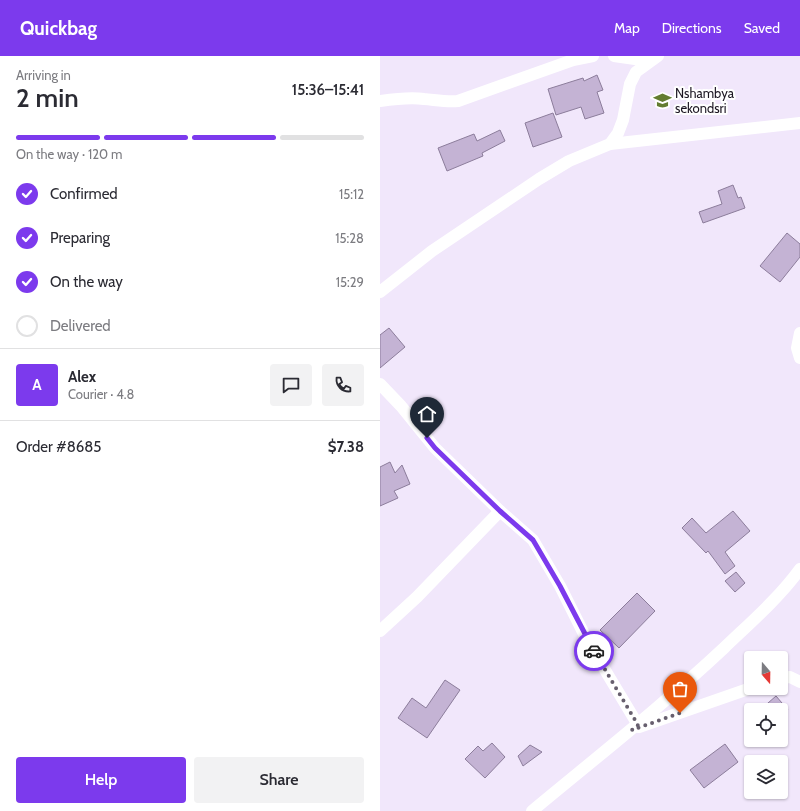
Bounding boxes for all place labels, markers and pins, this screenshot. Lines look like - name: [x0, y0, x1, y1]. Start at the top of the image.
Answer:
- place label: Nshambya sekondsri: [675, 85, 735, 116]
- school or university icon: Nshambya sekondsri: [652, 90, 672, 110]
- pin: [410, 397, 444, 438]
- pin: [663, 672, 697, 713]

